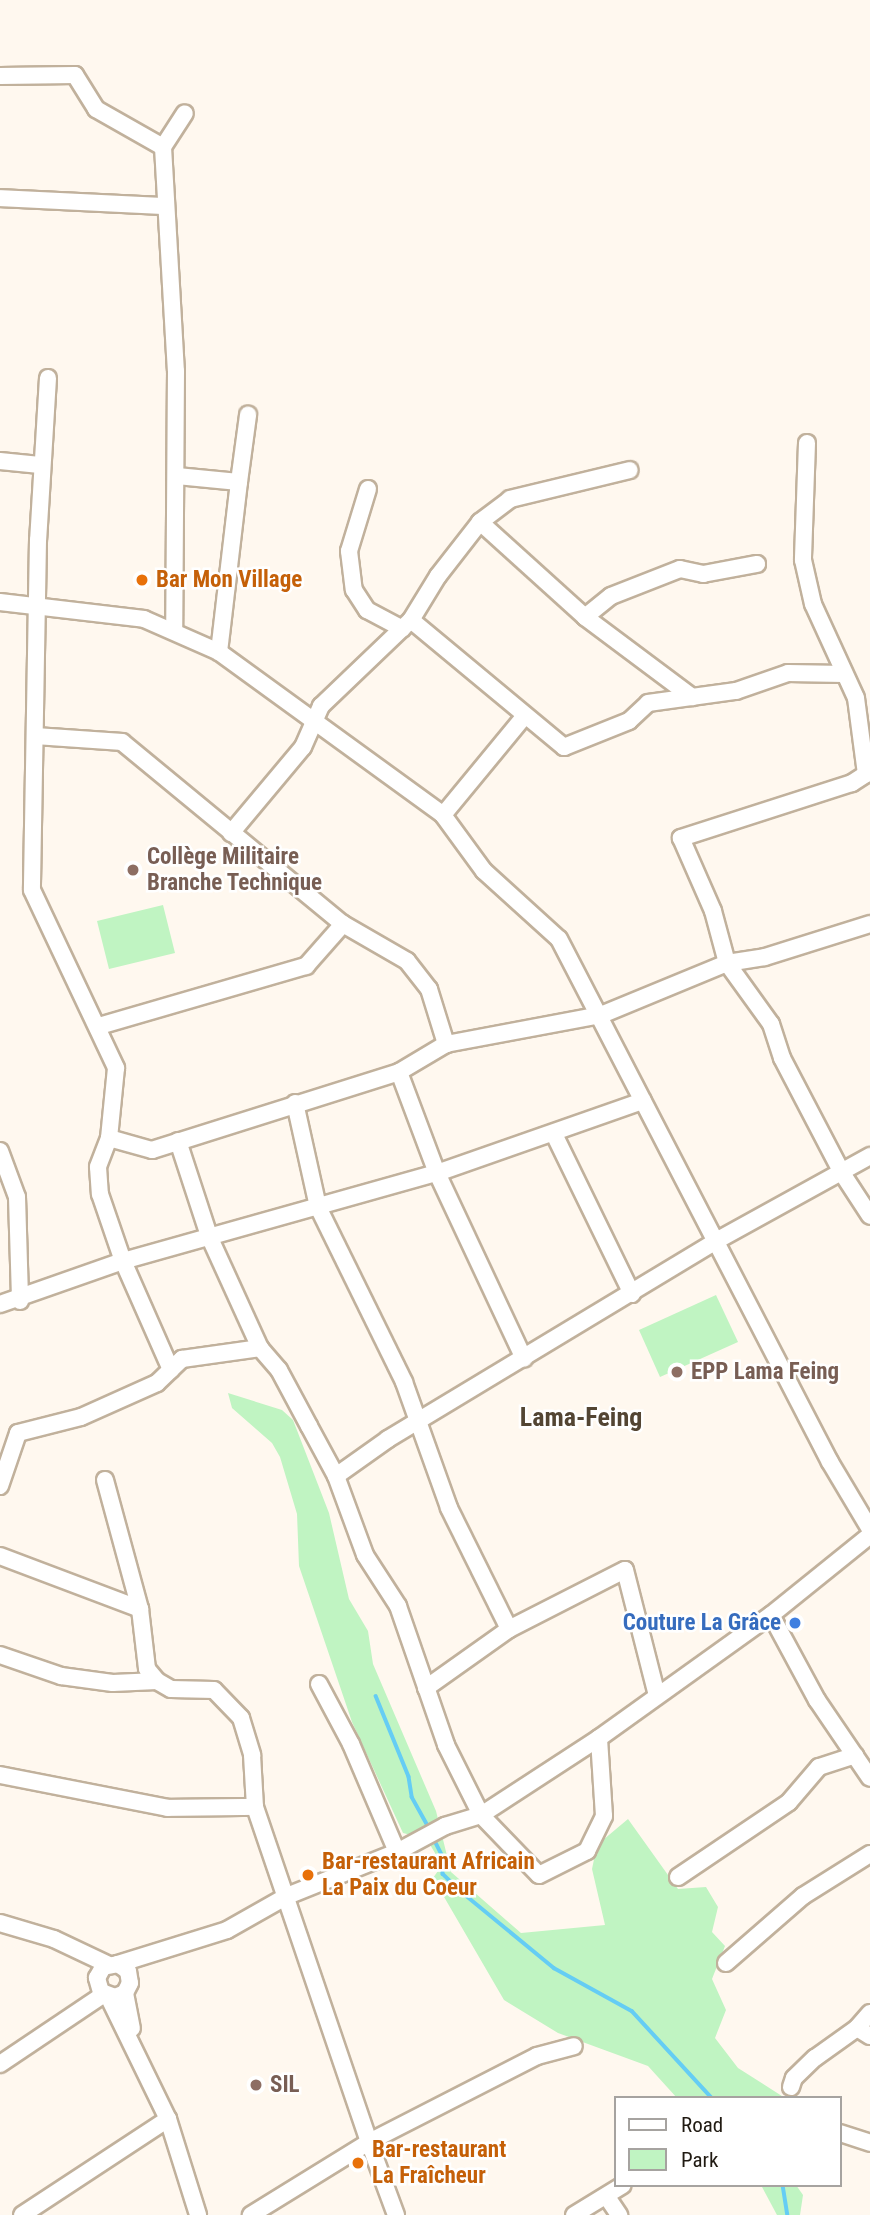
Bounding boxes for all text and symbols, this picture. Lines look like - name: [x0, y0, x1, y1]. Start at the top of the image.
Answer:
- place label: Bar Mon Village: [156, 566, 302, 594]
- marker: Bar Mon Village: [134, 572, 150, 588]
- place label: Collège Militaire Branche Technique: [147, 843, 323, 897]
- marker: Collège Militaire Branche Technique: [125, 862, 141, 878]
- place label: EPP Lama Feing: [691, 1358, 839, 1386]
- marker: EPP Lama Feing: [669, 1364, 685, 1380]
- district label: Lama-Feing: [520, 1402, 642, 1434]
- place label: Couture La Grâce: [623, 1609, 781, 1637]
- marker: Couture La Grâce: [787, 1615, 803, 1631]
- place label: Bar-restaurant Africain La Paix du Coeur: [322, 1848, 535, 1902]
- marker: Bar-restaurant Africain La Paix du Coeur: [300, 1867, 316, 1883]
- place label: SIL: [270, 2071, 300, 2099]
- marker: SIL: [248, 2077, 264, 2093]
- legend: [614, 2096, 842, 2187]
- text: Road: [681, 2113, 723, 2137]
- place label: Bar-restaurant La Fraîcheur: [372, 2136, 506, 2190]
- text: Park: [681, 2148, 718, 2172]
- marker: Bar-restaurant La Fraîcheur: [350, 2155, 366, 2171]

